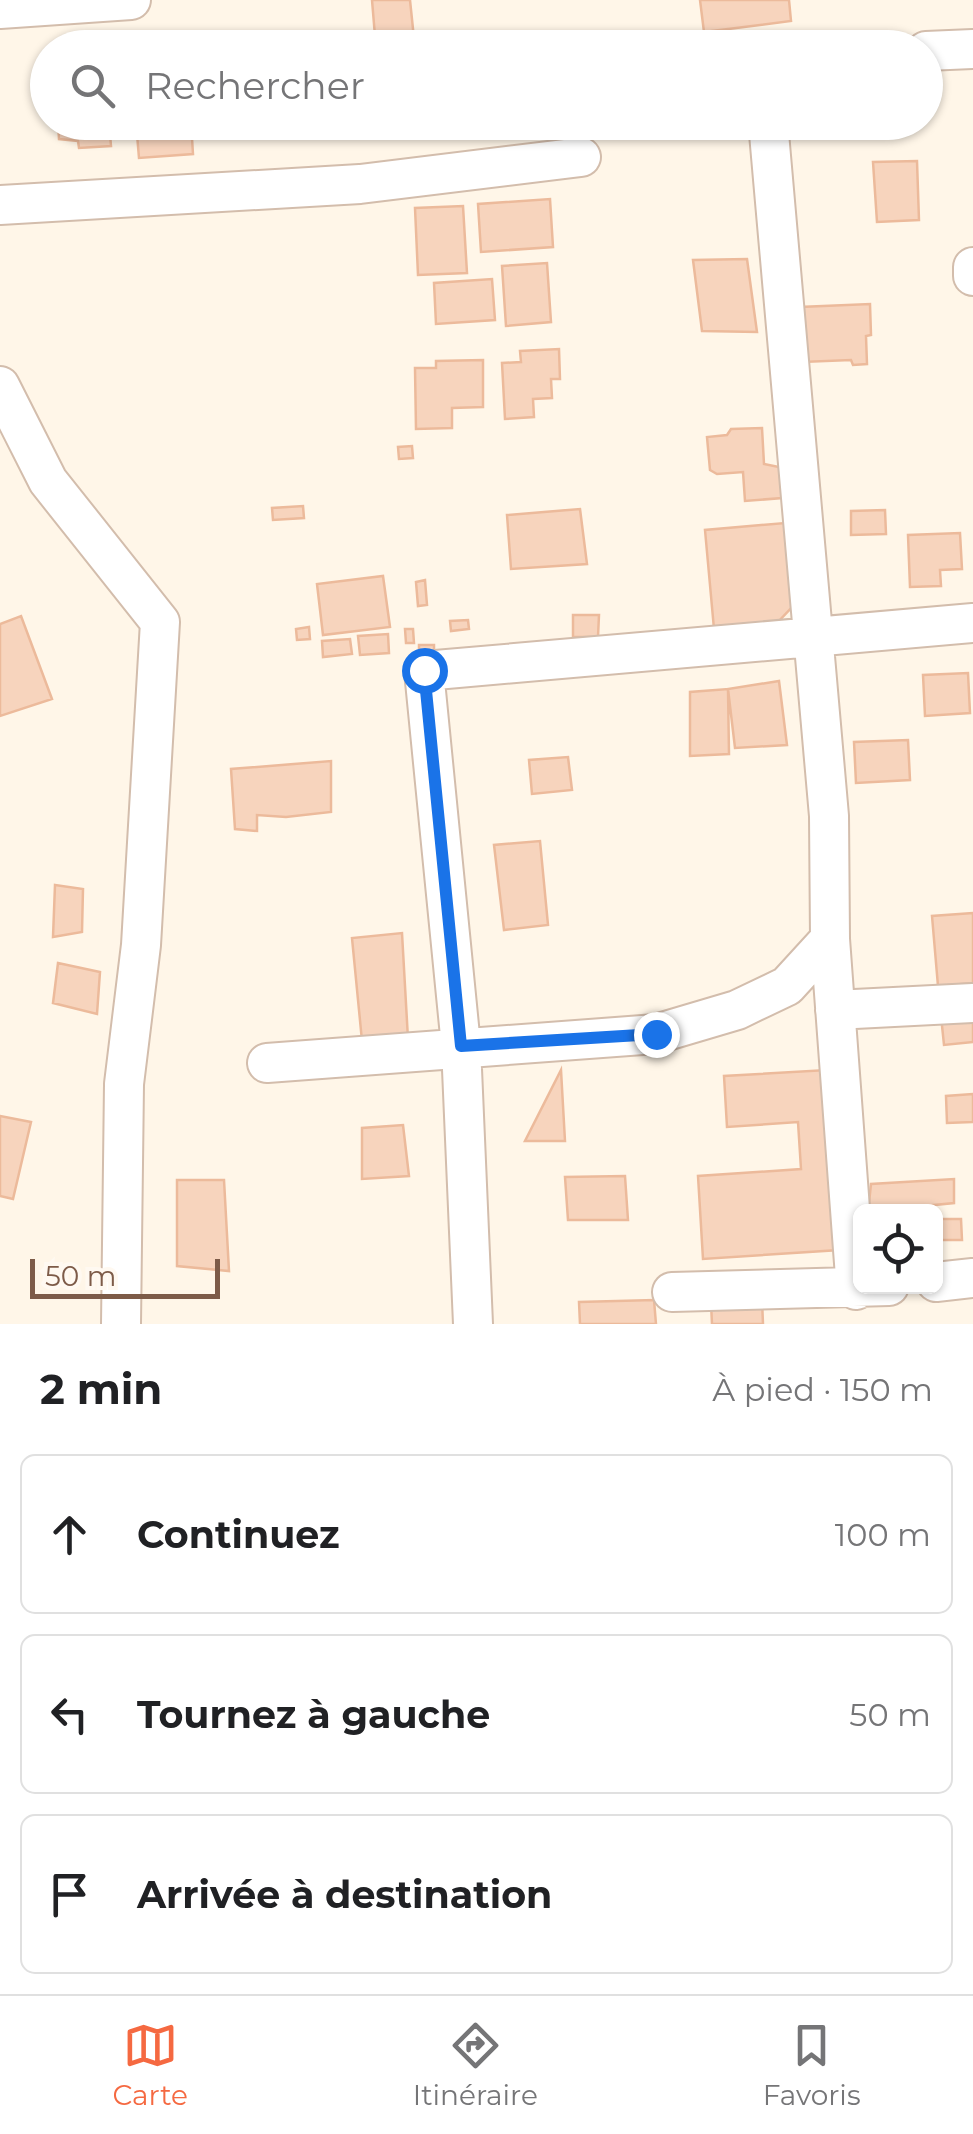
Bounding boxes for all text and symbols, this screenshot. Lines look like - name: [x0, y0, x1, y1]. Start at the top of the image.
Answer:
- search box: [30, 30, 943, 140]
- icon: search: [65, 58, 120, 113]
- text: Rechercher: [145, 62, 365, 109]
- route start: [402, 648, 448, 694]
- route end: [634, 1012, 680, 1058]
- map controls: [853, 1204, 943, 1294]
- button: locate: [853, 1204, 943, 1294]
- scale bar: [30, 1254, 220, 1298]
- text: 50 m: [45, 1259, 116, 1293]
- text: 2 min: [40, 1363, 162, 1415]
- text: À pied · 150 m: [712, 1370, 933, 1409]
- icon: ahead: [42, 1507, 97, 1562]
- text: Continuez: [137, 1511, 340, 1558]
- text: 100 m: [835, 1515, 931, 1554]
- icon: left: [42, 1687, 97, 1742]
- text: Tournez à gauche: [137, 1691, 490, 1738]
- text: 50 m: [849, 1695, 931, 1734]
- icon: arrive: [42, 1867, 97, 1922]
- text: Arrivée à destination: [137, 1871, 552, 1918]
- tab: Carte: [112, 2018, 188, 2112]
- tab: Itinéraire: [413, 2018, 538, 2112]
- tab: Favoris: [763, 2018, 861, 2112]

